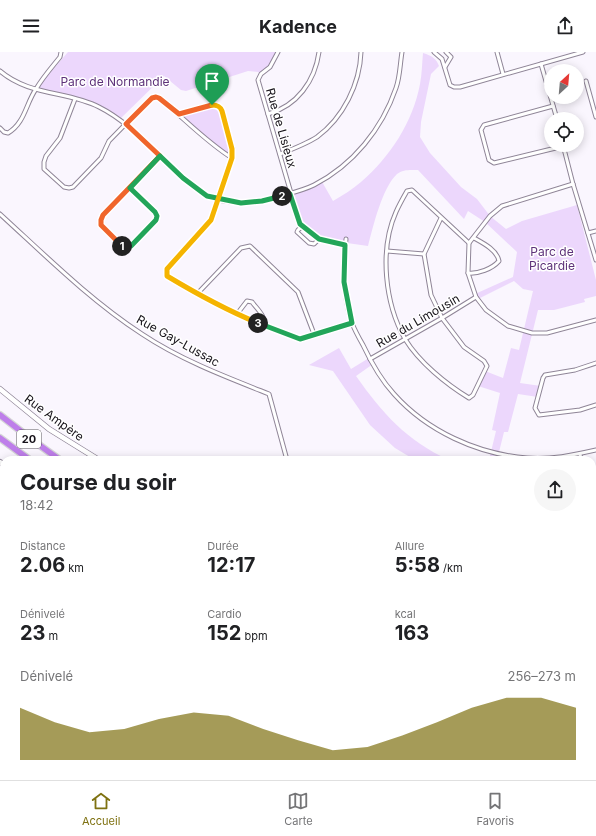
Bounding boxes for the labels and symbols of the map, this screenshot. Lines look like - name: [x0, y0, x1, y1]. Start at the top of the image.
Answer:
- pin: [195, 64, 229, 105]
- north arrow: [544, 64, 584, 104]
- park label: Parc de Normandie: [60, 74, 170, 89]
- street label: Rue de Lisieux: [263, 86, 300, 170]
- pin: 2: [272, 186, 292, 206]
- pin: 1: [112, 236, 132, 256]
- park label: Parc de Picardie: [529, 244, 575, 273]
- street label: Rue du Limousin: [373, 291, 462, 351]
- street label: Rue Gay-Lussac: [134, 312, 223, 370]
- pin: 3: [248, 313, 268, 333]
- street label: Rue Ampère: [22, 391, 87, 444]
- road number: 20: [17, 430, 41, 448]

